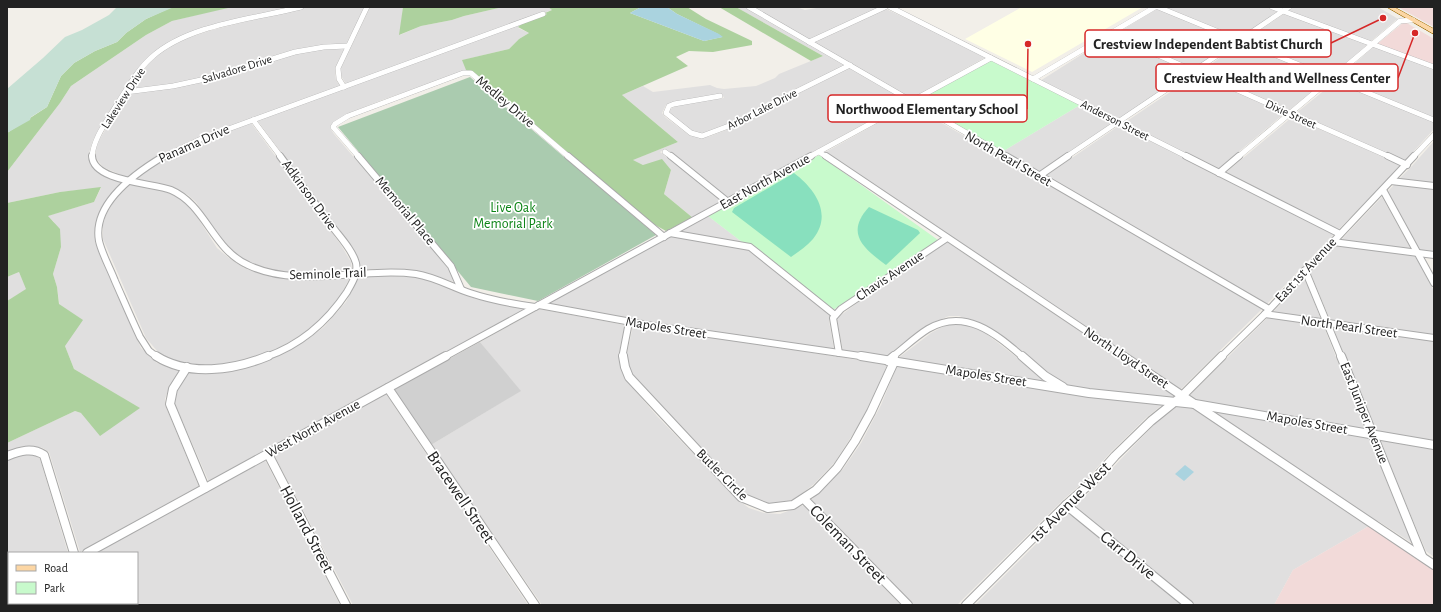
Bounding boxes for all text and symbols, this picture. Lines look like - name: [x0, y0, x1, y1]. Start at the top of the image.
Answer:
- callout: Crestview Independent Babtist Church: [1085, 30, 1331, 57]
- text: Crestview Independent Babtist Church: [1093, 37, 1323, 52]
- street label: Salvadore Drive: [200, 53, 274, 85]
- callout: Crestview Health and Wellness Center: [1156, 64, 1398, 91]
- street label: Lakeview Drive: [99, 65, 147, 131]
- text: Crestview Health and Wellness Center: [1164, 71, 1391, 86]
- street label: Medley Drive: [473, 74, 537, 130]
- street label: Arbor Lake Drive: [725, 86, 799, 132]
- callout: Northwood Elementary School: [828, 95, 1027, 122]
- street label: Dixie Street: [1264, 97, 1319, 131]
- street label: Anderson Street: [1079, 98, 1151, 143]
- text: Northwood Elementary School: [836, 102, 1018, 117]
- street label: Panama Drive: [156, 122, 232, 166]
- street label: North Pearl Street: [962, 129, 1054, 190]
- street label: East North Avenue: [718, 152, 812, 212]
- street label: Adkinson Drive: [279, 157, 339, 233]
- street label: Memorial Place: [373, 174, 437, 248]
- park label: Live Oak Memorial Park: [473, 201, 553, 231]
- street label: East 1st Avenue: [1273, 235, 1339, 305]
- street label: Chavis Avenue: [854, 248, 926, 304]
- street label: Seminole Trail: [289, 266, 367, 282]
- street label: North Pearl Street: [1300, 313, 1399, 341]
- street label: Mapoles Street: [625, 315, 708, 341]
- street label: North Lloyd Street: [1081, 325, 1171, 392]
- street label: East Juniper Avenue: [1337, 360, 1391, 466]
- street label: Mapoles Street: [945, 363, 1028, 389]
- street label: West North Avenue: [263, 397, 363, 461]
- street label: Mapoles Street: [1266, 409, 1349, 437]
- street label: Butler Circle: [694, 447, 750, 503]
- street label: Bracewell Street: [424, 448, 498, 546]
- street label: 1st Avenue West: [1026, 458, 1114, 546]
- street label: Holland Street: [277, 483, 337, 576]
- street label: Coleman Street: [807, 501, 890, 587]
- street label: Carr Drive: [1097, 528, 1159, 582]
- legend: [8, 552, 138, 604]
- text: Road: [44, 562, 68, 574]
- text: Park: [44, 582, 65, 594]

